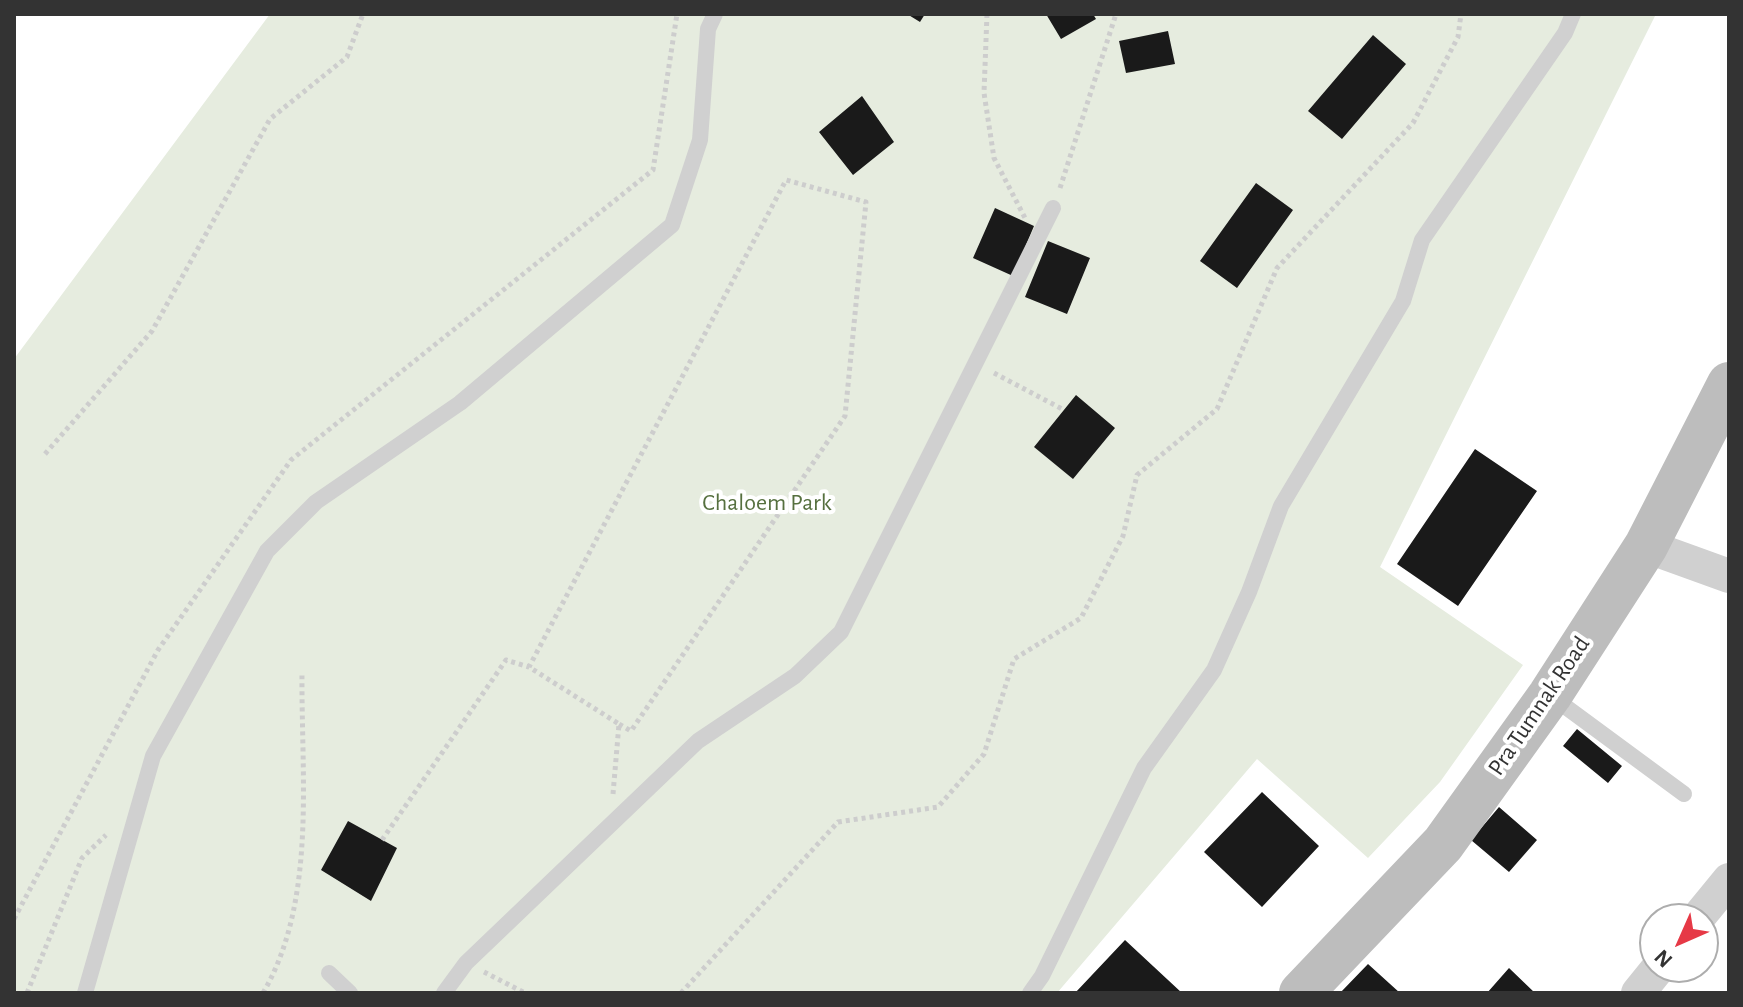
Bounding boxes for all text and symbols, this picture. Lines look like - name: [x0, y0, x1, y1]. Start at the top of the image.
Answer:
- park label: Chaloem Park: [702, 489, 832, 517]
- street label: Pra Tumnak Road: [1482, 631, 1596, 781]
- north arrow: [1639, 903, 1719, 983]
- text: N: [1650, 945, 1677, 972]

